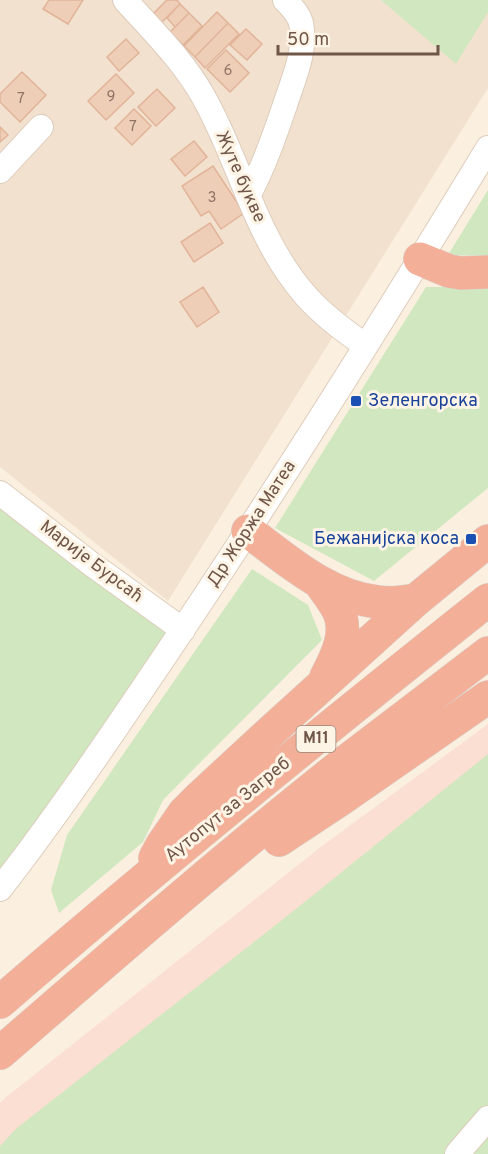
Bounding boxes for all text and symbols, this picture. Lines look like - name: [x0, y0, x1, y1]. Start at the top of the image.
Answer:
- scale bar: [278, 18, 438, 56]
- text: 50 m: [287, 29, 329, 52]
- house number: 6: [224, 62, 233, 81]
- house number: 9: [107, 88, 115, 107]
- house number: 7: [17, 90, 25, 109]
- house number: 7: [129, 118, 137, 137]
- street label: Жуте букве: [210, 128, 270, 226]
- house number: 3: [207, 189, 217, 208]
- place label: Зеленгорска: [368, 390, 478, 413]
- marker: Зеленгорска: [349, 394, 363, 408]
- street label: Др Жоржа Матеа: [202, 456, 302, 592]
- street label: Марије Бурсаћ: [35, 516, 147, 608]
- place label: Бежанијска коса: [314, 528, 459, 551]
- marker: Бежанијска коса: [464, 532, 478, 546]
- road number: M11: [296, 726, 336, 752]
- street label: Аутопут за Загреб: [161, 752, 295, 868]

